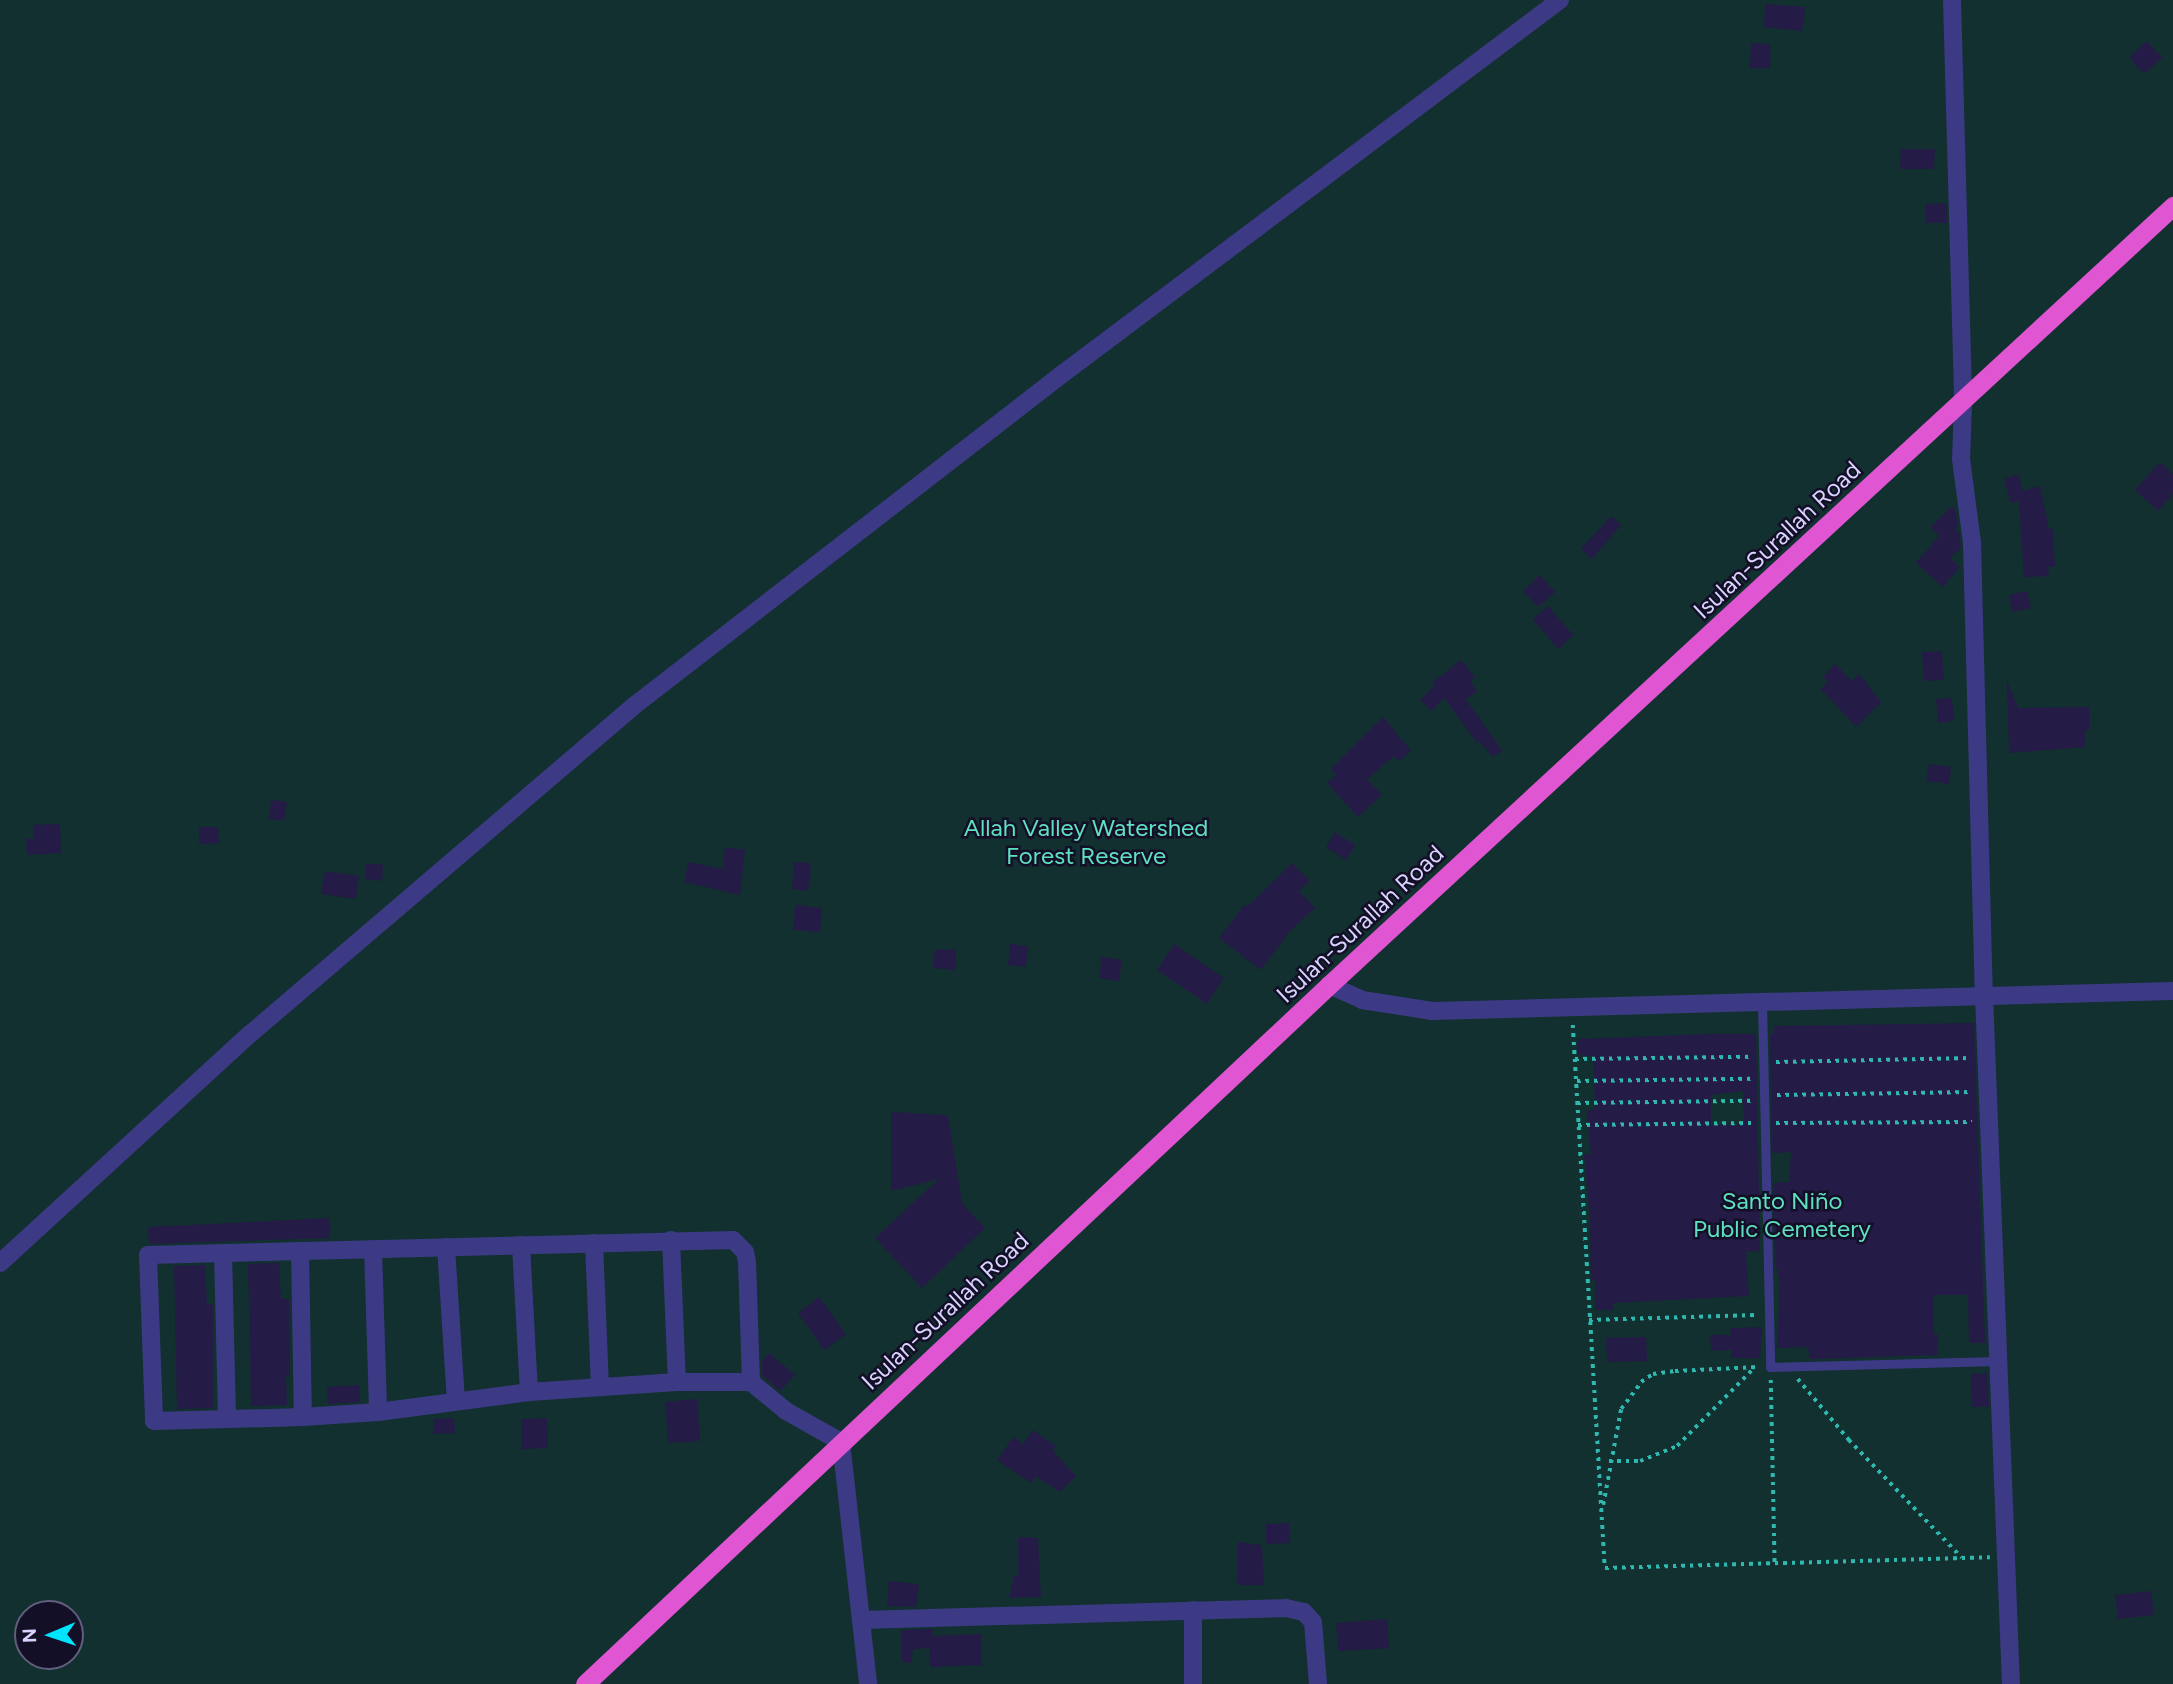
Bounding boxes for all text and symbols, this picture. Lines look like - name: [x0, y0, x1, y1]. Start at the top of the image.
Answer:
- street label: Isulan-Surallah Road: [1688, 455, 1866, 625]
- park label: Allah Valley Watershed Forest Reserve: [964, 814, 1208, 870]
- street label: Isulan-Surallah Road: [1271, 839, 1449, 1009]
- park label: Santo Niño Public Cemetery: [1693, 1187, 1871, 1243]
- street label: Isulan-Surallah Road: [856, 1226, 1034, 1396]
- north arrow: [14, 1600, 84, 1670]
- text: N: [18, 1628, 41, 1643]

